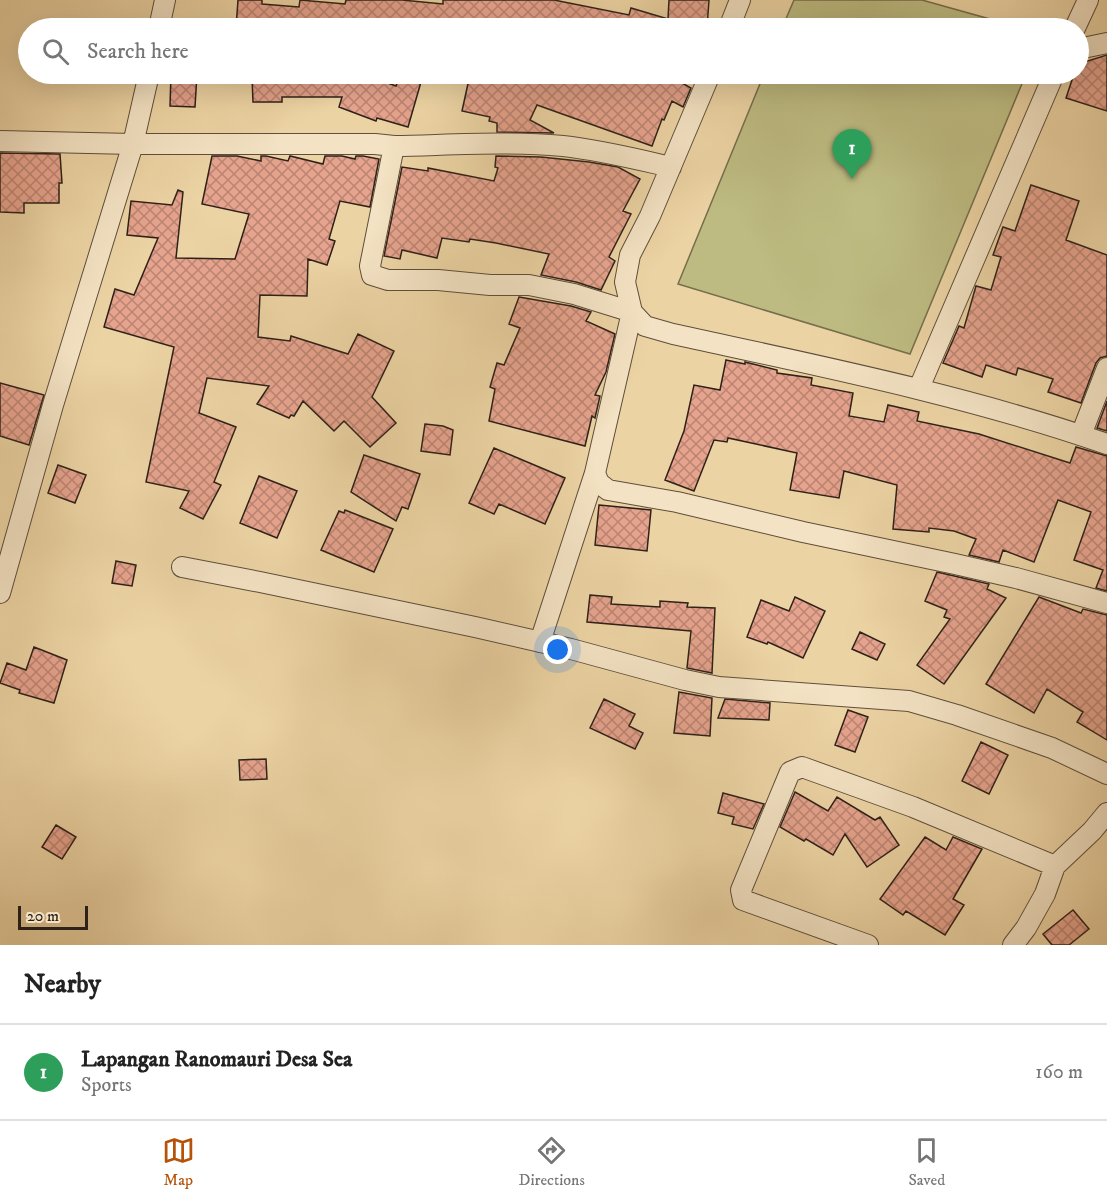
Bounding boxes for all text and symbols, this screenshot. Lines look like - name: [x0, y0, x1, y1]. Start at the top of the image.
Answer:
- search box: [18, 18, 1089, 84]
- icon: search: [39, 35, 72, 68]
- text: Search here: [87, 38, 189, 65]
- pin: 1: [832, 130, 872, 179]
- your location: [543, 635, 572, 664]
- scale bar: [18, 903, 88, 930]
- text: 20 m: [27, 906, 59, 926]
- text: Nearby: [24, 968, 101, 1001]
- text: Lapangan Ranomauri Desa Sea: [81, 1046, 352, 1073]
- text: 1: [40, 1060, 47, 1085]
- text: 160 m: [1035, 1060, 1083, 1085]
- text: Sports: [81, 1073, 132, 1098]
- tab: Map: [162, 1134, 195, 1190]
- tab: Directions: [518, 1134, 585, 1190]
- tab: Saved: [908, 1134, 945, 1190]

